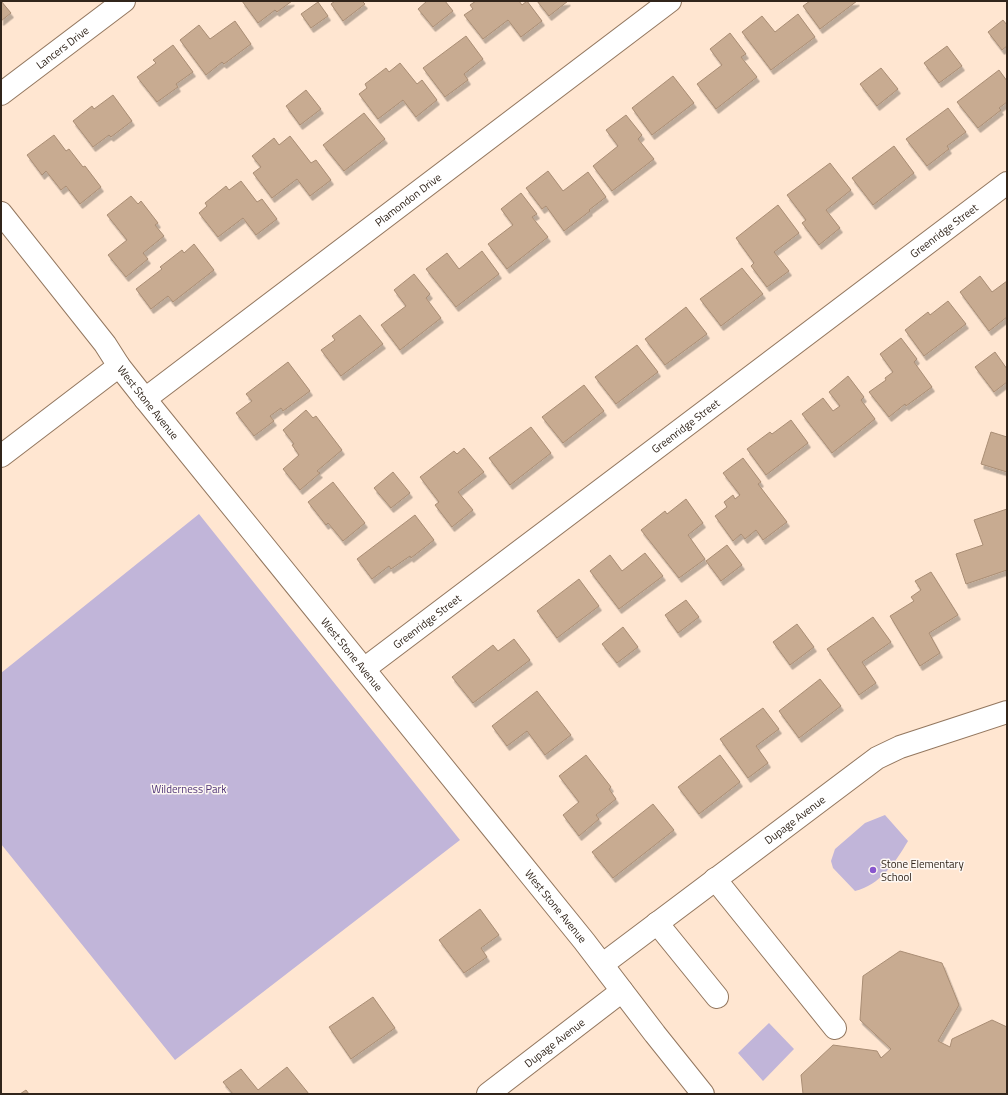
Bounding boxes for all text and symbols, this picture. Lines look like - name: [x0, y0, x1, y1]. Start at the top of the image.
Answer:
- street label: Lancers Drive: [33, 22, 93, 73]
- street label: Plamondon Drive: [371, 169, 445, 230]
- street label: Greenridge Street: [907, 200, 981, 262]
- street label: West Stone Avenue: [114, 362, 183, 443]
- street label: Greenridge Street: [648, 395, 723, 457]
- street label: Greenridge Street: [390, 590, 465, 652]
- street label: West Stone Avenue: [317, 614, 387, 695]
- park label: Wilderness Park: [151, 781, 227, 797]
- street label: Dupage Avenue: [761, 791, 829, 848]
- place label: Stone Elementary School: [881, 856, 964, 885]
- marker: Stone Elementary School: [868, 865, 878, 875]
- street label: West Stone Avenue: [521, 866, 591, 947]
- street label: Dupage Avenue: [521, 1014, 589, 1071]

